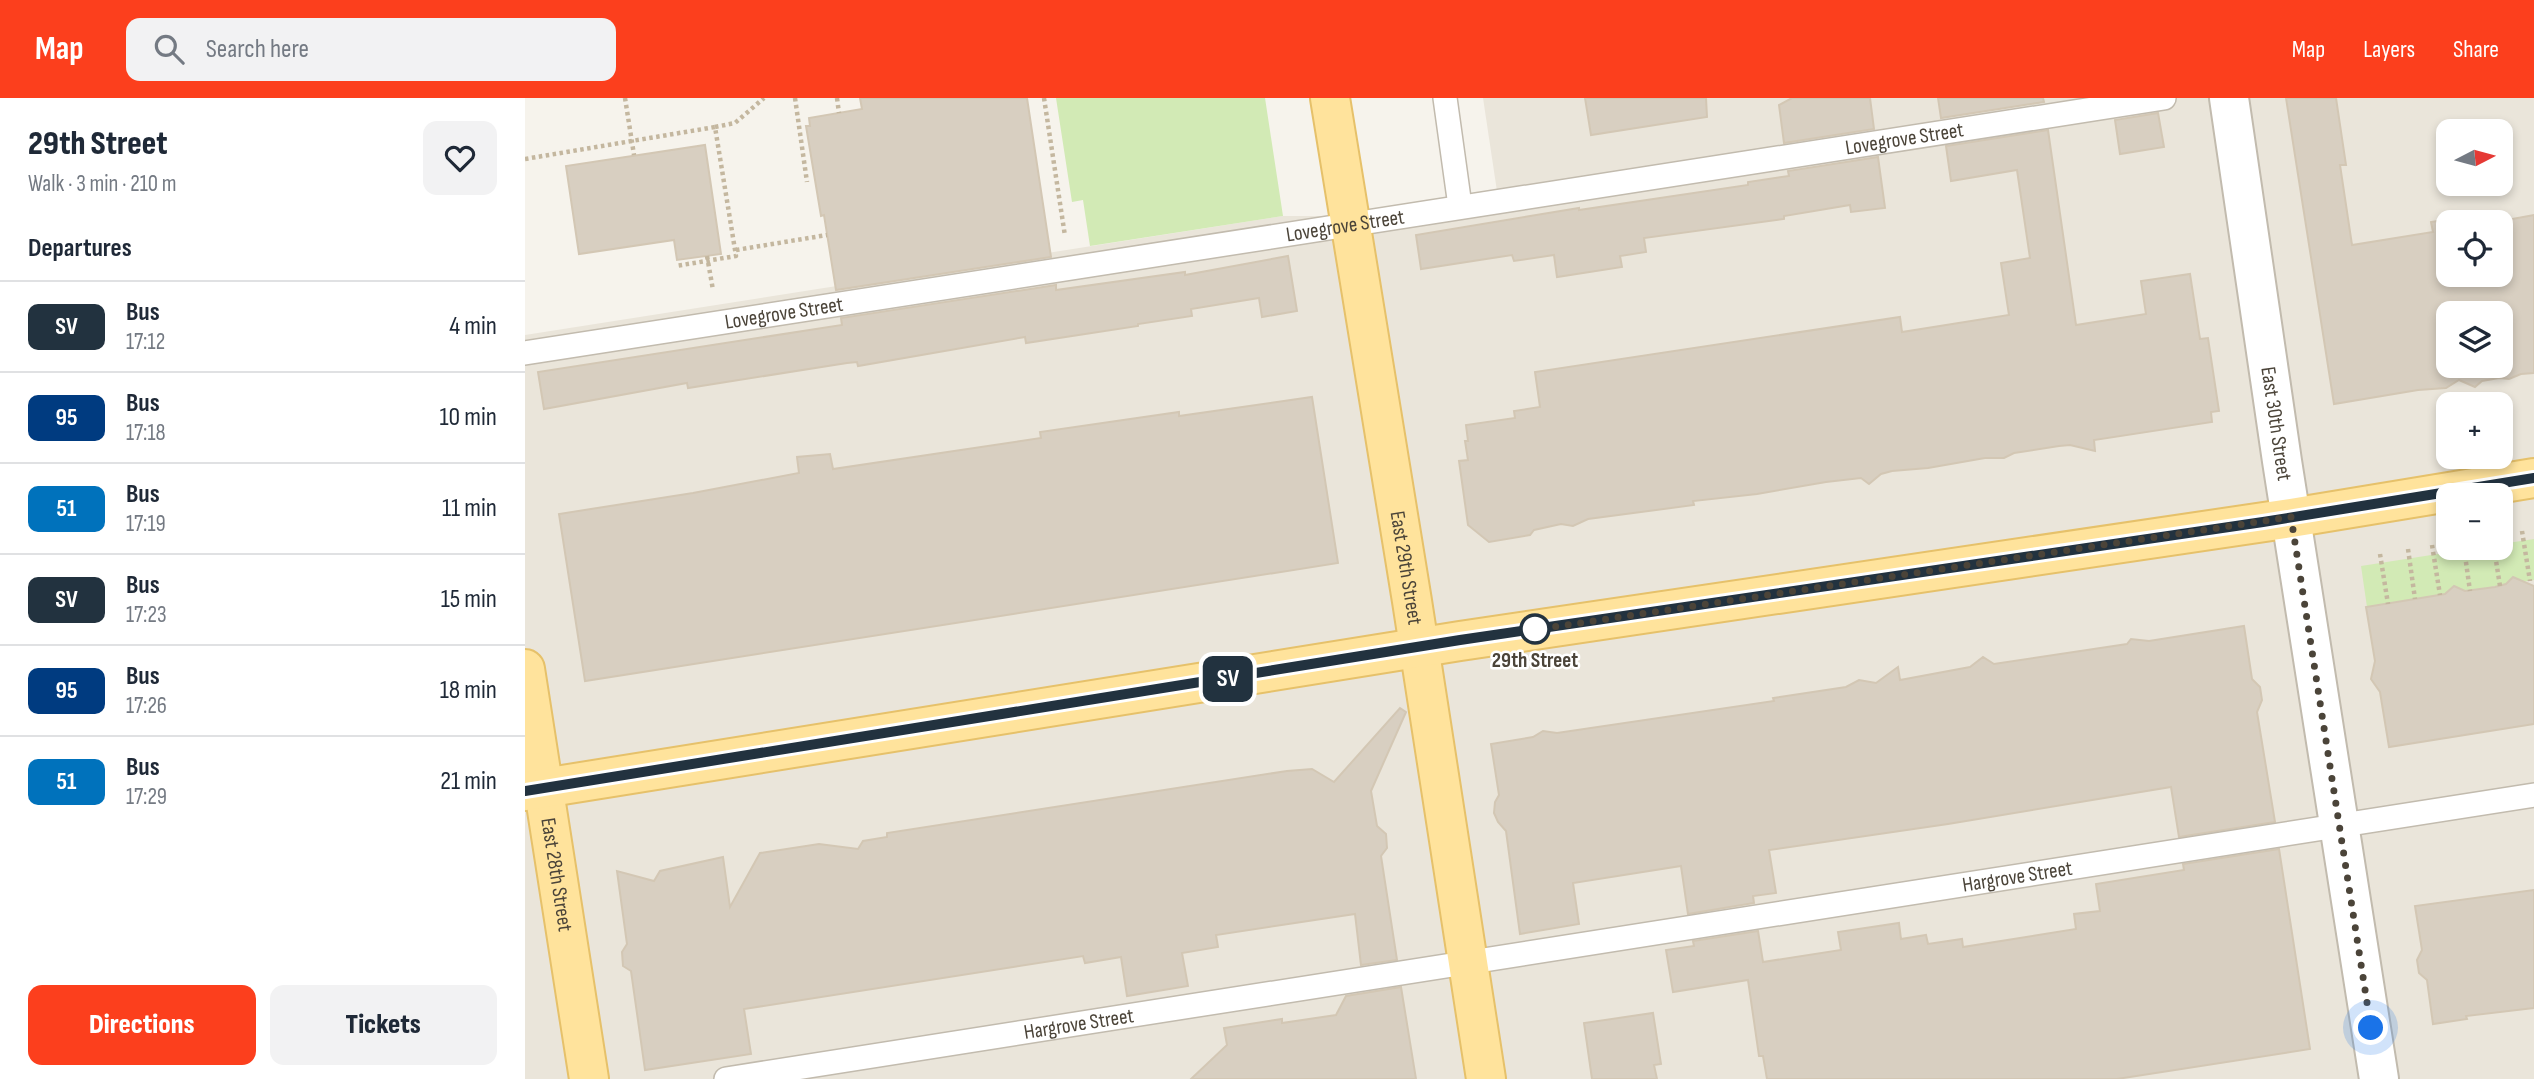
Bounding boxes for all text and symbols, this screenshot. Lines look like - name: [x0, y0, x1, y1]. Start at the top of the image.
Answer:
- search box: [126, 18, 616, 81]
- text: Map: [35, 29, 84, 69]
- icon: search: [150, 30, 188, 68]
- text: Search here: [206, 34, 309, 65]
- text: Map: [2292, 35, 2325, 64]
- text: Layers: [2363, 35, 2415, 64]
- text: Share: [2453, 35, 2499, 64]
- street label: Lovegrove Street: [1844, 117, 1965, 160]
- north arrow: [2436, 119, 2513, 196]
- map controls: [2436, 119, 2513, 560]
- button: heart: [423, 121, 497, 195]
- text: 29th Street: [28, 124, 168, 164]
- text: Walk · 3 min · 210 m: [28, 170, 177, 198]
- street label: Lovegrove Street: [1284, 204, 1406, 247]
- button: locate: [2436, 210, 2513, 287]
- text: Departures: [28, 233, 132, 264]
- street label: Lovegrove Street: [723, 292, 845, 335]
- text: Bus: [126, 297, 160, 328]
- button: layers: [2436, 301, 2513, 378]
- text: 4 min: [449, 311, 497, 342]
- text: SV: [55, 312, 78, 341]
- text: 17:12: [126, 328, 165, 356]
- street label: East 30th Street: [2255, 365, 2297, 482]
- text: Bus: [126, 388, 160, 419]
- button: +: [2436, 392, 2513, 469]
- text: 10 min: [440, 402, 497, 433]
- text: 95: [56, 403, 77, 432]
- text: 17:18: [126, 419, 166, 447]
- text: Bus: [126, 479, 160, 510]
- button: −: [2436, 483, 2513, 560]
- text: 11 min: [442, 493, 497, 524]
- text: 51: [57, 494, 76, 523]
- street label: East 29th Street: [1385, 509, 1428, 627]
- text: 17:19: [126, 510, 166, 538]
- text: Bus: [126, 570, 160, 601]
- text: 15 min: [441, 584, 497, 615]
- text: SV: [55, 585, 78, 614]
- text: 17:23: [126, 601, 167, 629]
- marker: 29th Street: [1520, 614, 1550, 644]
- place label: 29th Street: [1492, 648, 1578, 673]
- line badge: SV: [1197, 656, 1259, 702]
- text: Bus: [126, 661, 160, 692]
- text: SV: [1217, 664, 1239, 693]
- text: 18 min: [440, 675, 497, 706]
- text: 95: [56, 676, 77, 705]
- text: 17:26: [126, 692, 167, 720]
- text: Bus: [126, 752, 160, 783]
- text: 21 min: [440, 766, 497, 797]
- text: 51: [57, 767, 76, 796]
- text: 17:29: [126, 783, 167, 811]
- street label: East 28th Street: [535, 816, 578, 933]
- street label: Hargrove Street: [1960, 856, 2074, 898]
- button: Directions: [28, 985, 256, 1065]
- button: Tickets: [270, 985, 497, 1065]
- street label: Hargrove Street: [1022, 1003, 1136, 1045]
- your location: [2353, 1010, 2388, 1045]

